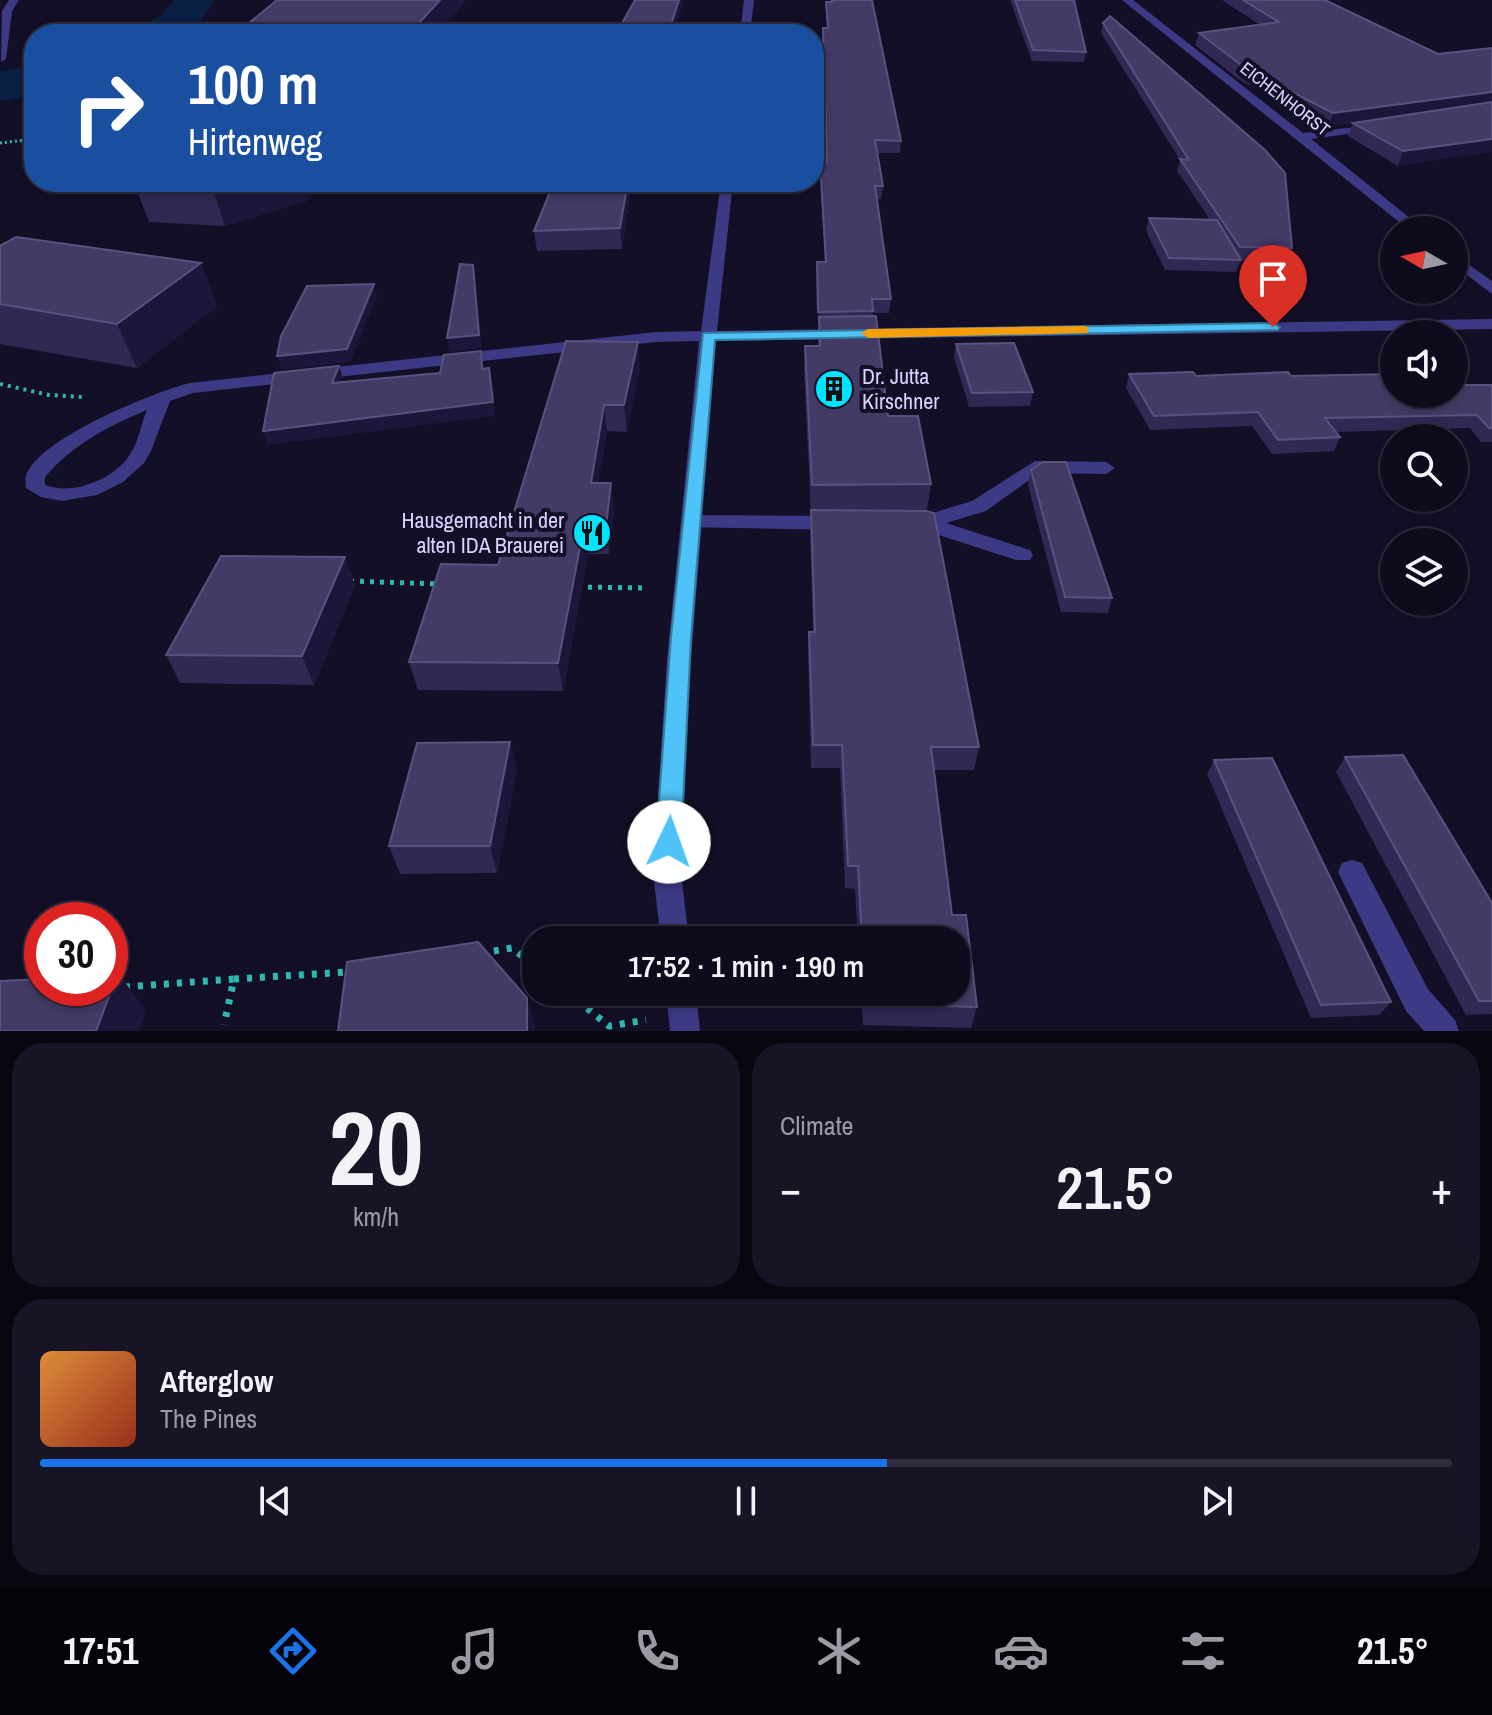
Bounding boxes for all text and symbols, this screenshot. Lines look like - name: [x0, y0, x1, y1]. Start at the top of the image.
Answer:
- text: 100 m: [188, 46, 318, 121]
- icon: right: [56, 56, 160, 160]
- street label: EICHENHORST: [1235, 56, 1335, 142]
- text: Hirtenweg: [188, 118, 323, 166]
- north arrow: [1380, 216, 1468, 304]
- map controls: [1380, 216, 1468, 616]
- pin: [1239, 245, 1307, 327]
- icon: arrive: [1251, 257, 1295, 301]
- button: sound: [1380, 320, 1468, 408]
- place label: Dr. Jutta Kirschner: [862, 361, 939, 416]
- building icon: Dr. Jutta Kirschner: [813, 368, 855, 410]
- button: search: [1380, 424, 1468, 512]
- place label: Hausgemacht in der alten IDA Brauerei: [402, 505, 564, 560]
- restaurant icon: Hausgemacht in der alten IDA Brauerei: [571, 512, 613, 554]
- button: layers: [1380, 528, 1468, 616]
- position arrow: [627, 800, 711, 884]
- speed limit sign: 30: [24, 902, 128, 1006]
- text: 17:52 · 1 min · 190 m: [628, 946, 864, 986]
- text: 20: [329, 1077, 423, 1217]
- text: Climate: [780, 1108, 853, 1143]
- text: 21.5°: [1056, 1147, 1176, 1228]
- text: −: [780, 1158, 801, 1218]
- text: +: [1431, 1158, 1452, 1218]
- text: km/h: [353, 1199, 399, 1234]
- text: Afterglow: [160, 1361, 273, 1401]
- text: The Pines: [160, 1401, 257, 1436]
- icon: previous: [253, 1479, 297, 1523]
- icon: pause: [724, 1479, 768, 1523]
- icon: next: [1195, 1479, 1239, 1523]
- icon: directions: [265, 1623, 321, 1679]
- icon: music: [447, 1623, 503, 1679]
- icon: phone: [629, 1623, 685, 1679]
- icon: climate: [811, 1623, 867, 1679]
- icon: car: [993, 1623, 1049, 1679]
- icon: filters: [1175, 1623, 1231, 1679]
- text: 17:51: [63, 1627, 139, 1675]
- text: 21.5°: [1357, 1627, 1429, 1675]

